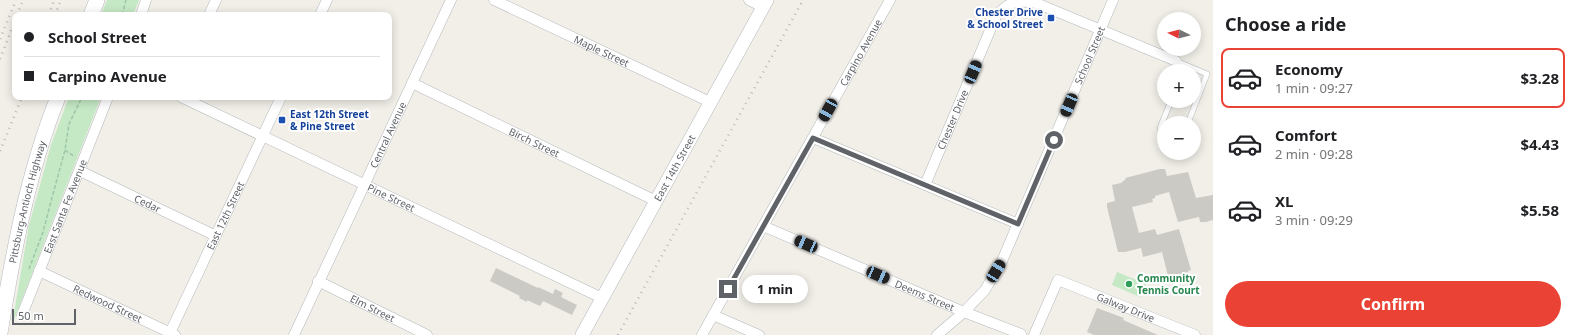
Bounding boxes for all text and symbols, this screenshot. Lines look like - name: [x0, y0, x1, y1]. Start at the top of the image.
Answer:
- place label: Chester Drive & School Street: [967, 5, 1044, 31]
- north arrow: [1157, 12, 1201, 56]
- map controls: [1157, 12, 1201, 160]
- text: Choose a ride: [1225, 12, 1346, 36]
- marker: Chester Drive & School Street: [1046, 13, 1056, 23]
- street label: Carpino Avenue: [836, 16, 885, 89]
- street label: School Street: [1071, 24, 1108, 86]
- text: School Street: [48, 27, 146, 47]
- street label: Maple Street: [572, 32, 632, 70]
- car: [963, 59, 983, 85]
- text: Economy: [1275, 59, 1343, 79]
- icon: car: [1227, 60, 1263, 96]
- button: +: [1157, 64, 1201, 108]
- text: Carpino Avenue: [48, 66, 167, 86]
- text: $3.28: [1520, 68, 1559, 88]
- text: 1 min · 09:27: [1275, 79, 1353, 97]
- street label: Chester Drive: [934, 87, 971, 152]
- car: [1059, 92, 1079, 118]
- car: [817, 97, 839, 123]
- street label: Central Avenue: [366, 99, 409, 170]
- place label: East 12th Street & Pine Street: [290, 107, 369, 133]
- marker: East 12th Street & Pine Street: [277, 115, 287, 125]
- button: −: [1157, 116, 1201, 160]
- street label: Birch Street: [507, 124, 562, 161]
- text: Comfort: [1275, 125, 1337, 145]
- icon: car: [1227, 126, 1263, 162]
- route start: [1045, 131, 1063, 149]
- street label: East 14th Street: [650, 132, 699, 204]
- text: $4.43: [1520, 134, 1559, 154]
- street label: Pittsburg-Antioch Highway: [5, 138, 49, 264]
- text: 2 min · 09:28: [1275, 145, 1353, 163]
- street label: East Santa Fe Avenue: [40, 157, 90, 255]
- street label: East 12th Street: [203, 179, 247, 252]
- street label: Pine Street: [365, 180, 418, 215]
- street label: Cedar: [132, 191, 163, 216]
- text: XL: [1275, 191, 1293, 211]
- icon: car: [1227, 192, 1263, 228]
- text: $5.58: [1520, 200, 1559, 220]
- text: 3 min · 09:29: [1275, 211, 1353, 229]
- car: [793, 234, 819, 254]
- car: [985, 258, 1007, 284]
- car: [865, 265, 891, 285]
- place label: Community Tennis Court: [1137, 271, 1200, 297]
- callout: 1 min: [742, 275, 808, 303]
- street label: Deems Street: [893, 276, 957, 314]
- marker: Community Tennis Court: [1124, 279, 1134, 289]
- route end: [719, 280, 737, 298]
- text: 1 min: [757, 280, 793, 298]
- street label: Redwood Street: [71, 281, 145, 326]
- button: Confirm: [1225, 281, 1561, 327]
- street label: Galway Drive: [1095, 289, 1157, 325]
- street label: Elm Street: [348, 291, 398, 325]
- scale bar: [12, 307, 76, 326]
- text: 50 m: [18, 308, 44, 323]

